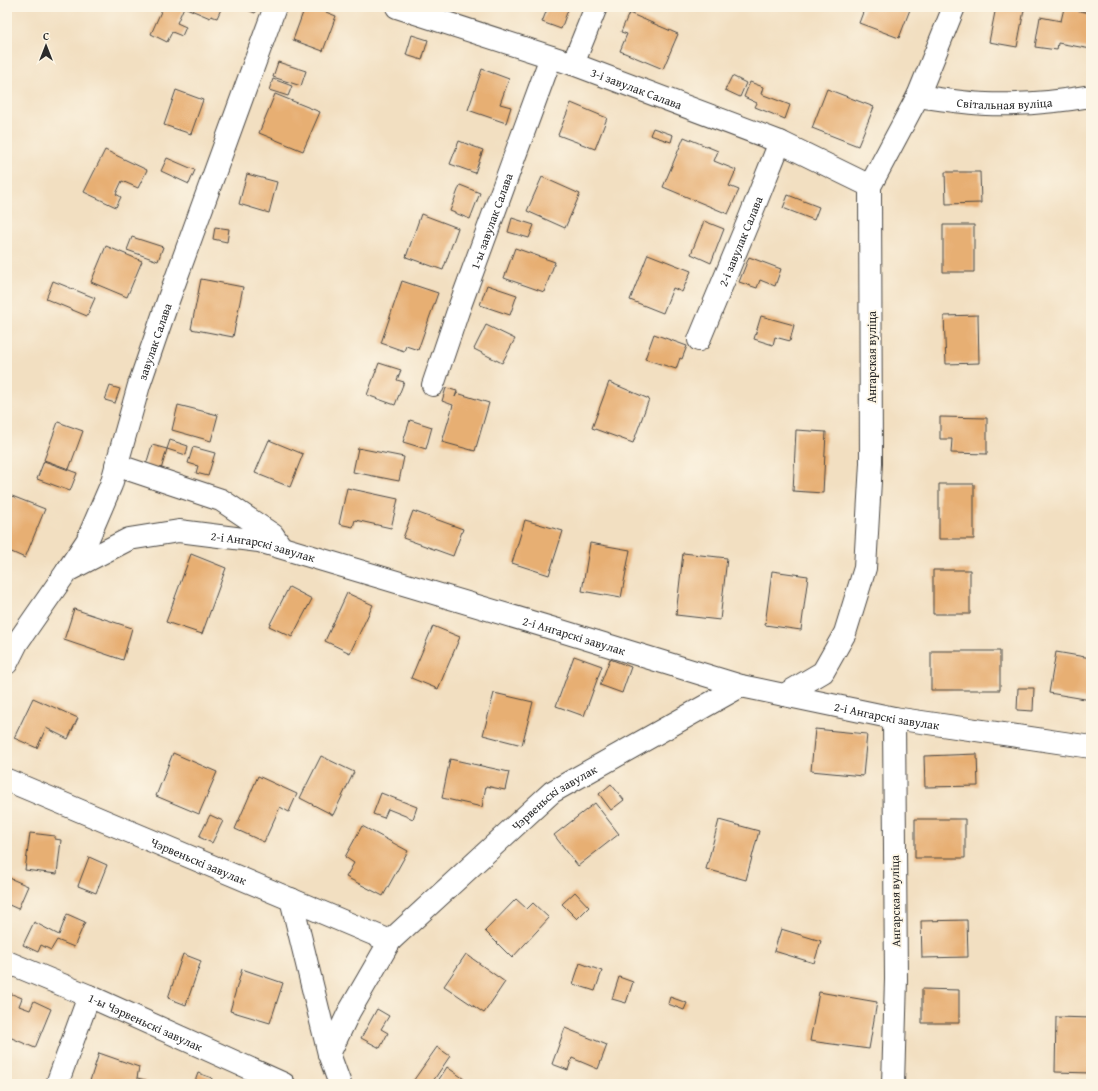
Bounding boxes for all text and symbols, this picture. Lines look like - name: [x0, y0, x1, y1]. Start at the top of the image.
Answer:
- north arrow: [26, 26, 66, 66]
- text: С: [43, 28, 49, 44]
- street label: 3-і завулак Салава: [589, 63, 685, 113]
- street label: Світальная вуліца: [956, 93, 1053, 113]
- street label: 1-ы завулак Салава: [466, 170, 516, 271]
- street label: 2-і завулак Салава: [714, 193, 766, 289]
- street label: завулак Салава: [133, 300, 175, 382]
- street label: Ангарская вуліца: [863, 311, 880, 403]
- street label: 2-і Ангарскі завулак: [210, 527, 318, 566]
- street label: 2-і Ангарскі завулак: [521, 611, 628, 659]
- street label: 2-і Ангарскі завулак: [833, 697, 941, 733]
- street label: Чэрвеньскі завулак: [507, 760, 600, 834]
- street label: Чэрвеньскі завулак: [148, 833, 250, 889]
- street label: Ангарская вуліца: [886, 855, 904, 947]
- street label: 1-ы Чэрвеньскі завулак: [86, 988, 206, 1055]

